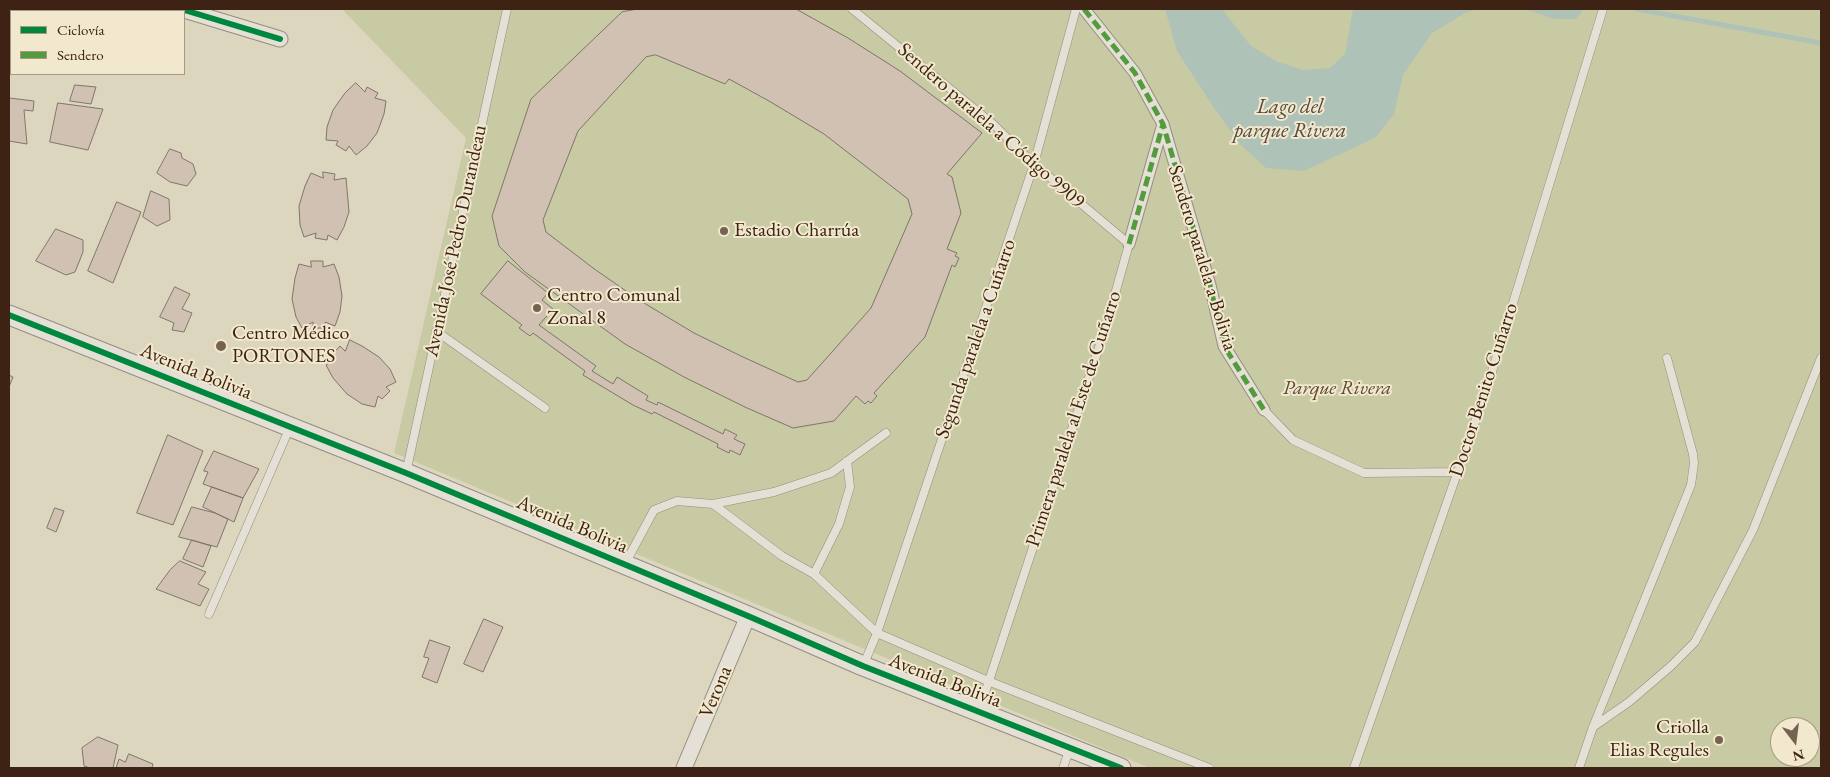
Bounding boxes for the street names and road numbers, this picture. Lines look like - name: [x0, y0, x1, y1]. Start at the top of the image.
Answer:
- street label: Sendero paralela a Código 9909: [892, 38, 1090, 214]
- street label: Avenida José Pedro Durandeau: [420, 123, 492, 359]
- street label: Sendero paralela a Bolivia: [1162, 162, 1242, 354]
- street label: Segunda paralela a Cuñarro: [931, 236, 1021, 442]
- street label: Primera paralela al Este de Cuñarro: [1021, 288, 1127, 550]
- street label: Doctor Benito Cuñarro: [1445, 300, 1523, 480]
- street label: Avenida Bolivia: [136, 339, 256, 405]
- street label: Avenida Bolivia: [513, 491, 631, 559]
- street label: Avenida Bolivia: [885, 649, 1005, 713]
- street label: Verona: [694, 662, 738, 722]

